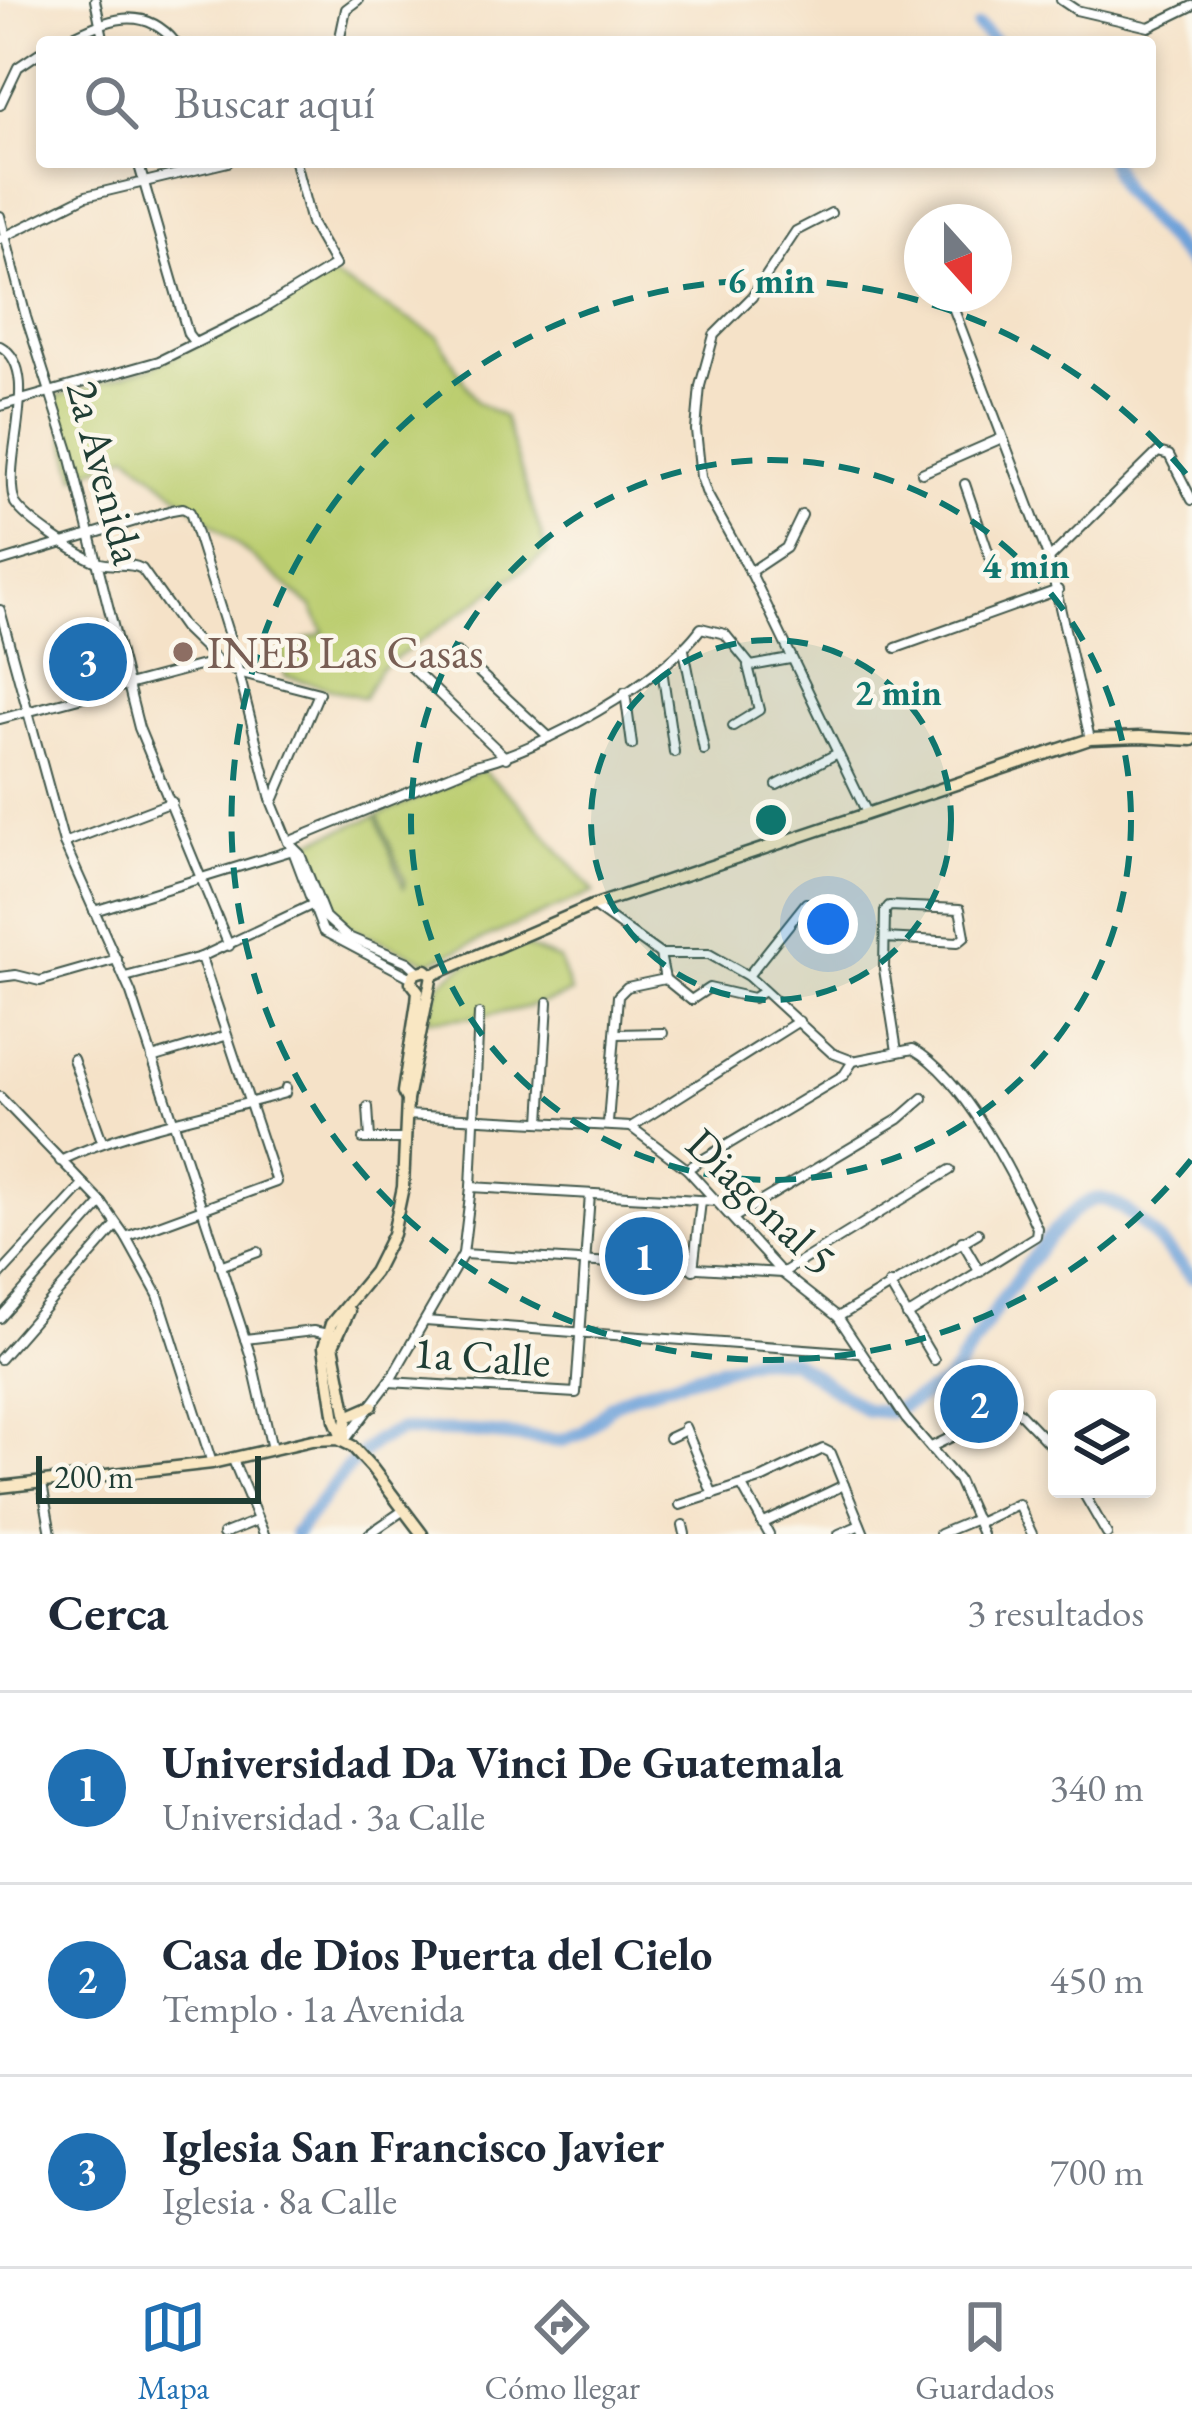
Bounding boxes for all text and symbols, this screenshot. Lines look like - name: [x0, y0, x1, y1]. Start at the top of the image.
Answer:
- search box: [36, 36, 1156, 168]
- icon: search: [78, 69, 144, 135]
- text: Buscar aquí: [174, 73, 374, 131]
- north arrow: [904, 204, 1012, 312]
- text: 6 min: [727, 257, 815, 304]
- street label: 2a Avenida: [54, 374, 158, 570]
- text: 4 min: [982, 542, 1070, 589]
- pin: 3: [49, 617, 127, 707]
- place label: INEB Las Casas: [207, 623, 483, 681]
- marker: INEB Las Casas: [170, 639, 196, 665]
- text: 2 min: [854, 669, 942, 716]
- centre of rings: [750, 799, 792, 841]
- your location: [798, 894, 858, 954]
- street label: Diagonal 5: [674, 1115, 850, 1287]
- pin: 1: [605, 1211, 683, 1301]
- street label: 1a Calle: [411, 1322, 553, 1390]
- pin: 2: [940, 1359, 1018, 1449]
- map controls: [1048, 1390, 1156, 1498]
- button: layers: [1048, 1390, 1156, 1498]
- scale bar: [36, 1450, 261, 1503]
- text: 200 m: [54, 1455, 134, 1498]
- text: Cerca: [48, 1579, 168, 1645]
- text: 3 resultados: [967, 1587, 1144, 1638]
- text: Universidad Da Vinci De Guatemala: [162, 1733, 843, 1791]
- text: 1: [77, 1762, 97, 1813]
- text: 340 m: [1050, 1762, 1144, 1813]
- text: Universidad · 3a Calle: [162, 1791, 485, 1842]
- text: Casa de Dios Puerta del Cielo: [162, 1925, 712, 1983]
- text: 2: [77, 1954, 97, 2005]
- text: 450 m: [1050, 1954, 1144, 2005]
- text: Templo · 1a Avenida: [162, 1983, 464, 2034]
- text: Iglesia San Francisco Javier: [162, 2117, 664, 2175]
- text: 3: [77, 2146, 97, 2197]
- text: 700 m: [1050, 2146, 1144, 2197]
- text: Iglesia · 8a Calle: [162, 2175, 397, 2226]
- tab: Mapa: [138, 2294, 209, 2409]
- tab: Cómo llegar: [485, 2294, 640, 2409]
- tab: Guardados: [915, 2294, 1054, 2409]

